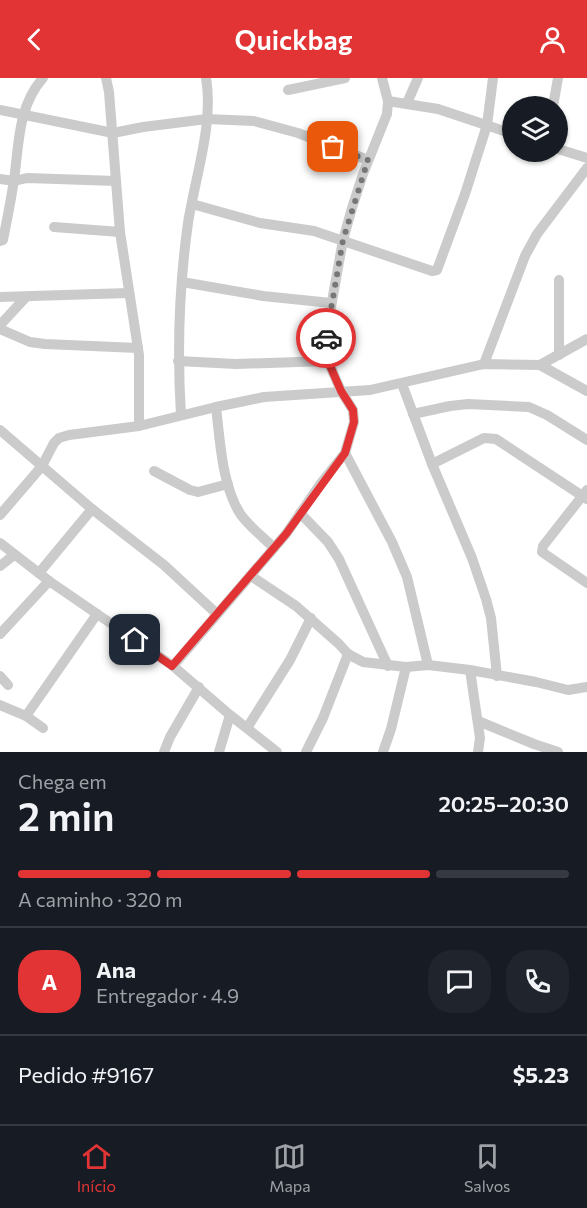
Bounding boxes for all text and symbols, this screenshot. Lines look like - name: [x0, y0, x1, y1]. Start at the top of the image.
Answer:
- icon: back: [18, 23, 51, 56]
- text: Quickbag: [234, 23, 353, 56]
- icon: person: [536, 23, 569, 56]
- map controls: [502, 96, 568, 162]
- button: layers: [502, 96, 568, 162]
- pin: [307, 121, 358, 172]
- icon: bag: [316, 130, 349, 163]
- courier: [296, 308, 356, 368]
- icon: car: [310, 322, 343, 355]
- pin: [109, 614, 160, 665]
- icon: home: [118, 623, 151, 656]
- text: Chega em: [18, 769, 107, 793]
- text: 20:25–20:30: [438, 790, 569, 817]
- text: 2 min: [18, 791, 115, 839]
- text: A caminho · 320 m: [18, 887, 183, 911]
- button: chat: [428, 950, 491, 1013]
- button: phone: [506, 950, 569, 1013]
- text: Ana: [96, 956, 136, 983]
- text: A: [42, 968, 57, 995]
- text: Entregador · 4.9: [96, 983, 239, 1007]
- text: Pedido #9167: [18, 1061, 154, 1088]
- text: $5.23: [513, 1061, 569, 1088]
- tab: Início: [77, 1140, 116, 1195]
- tab: Mapa: [269, 1140, 311, 1195]
- tab: Salvos: [464, 1140, 510, 1195]

